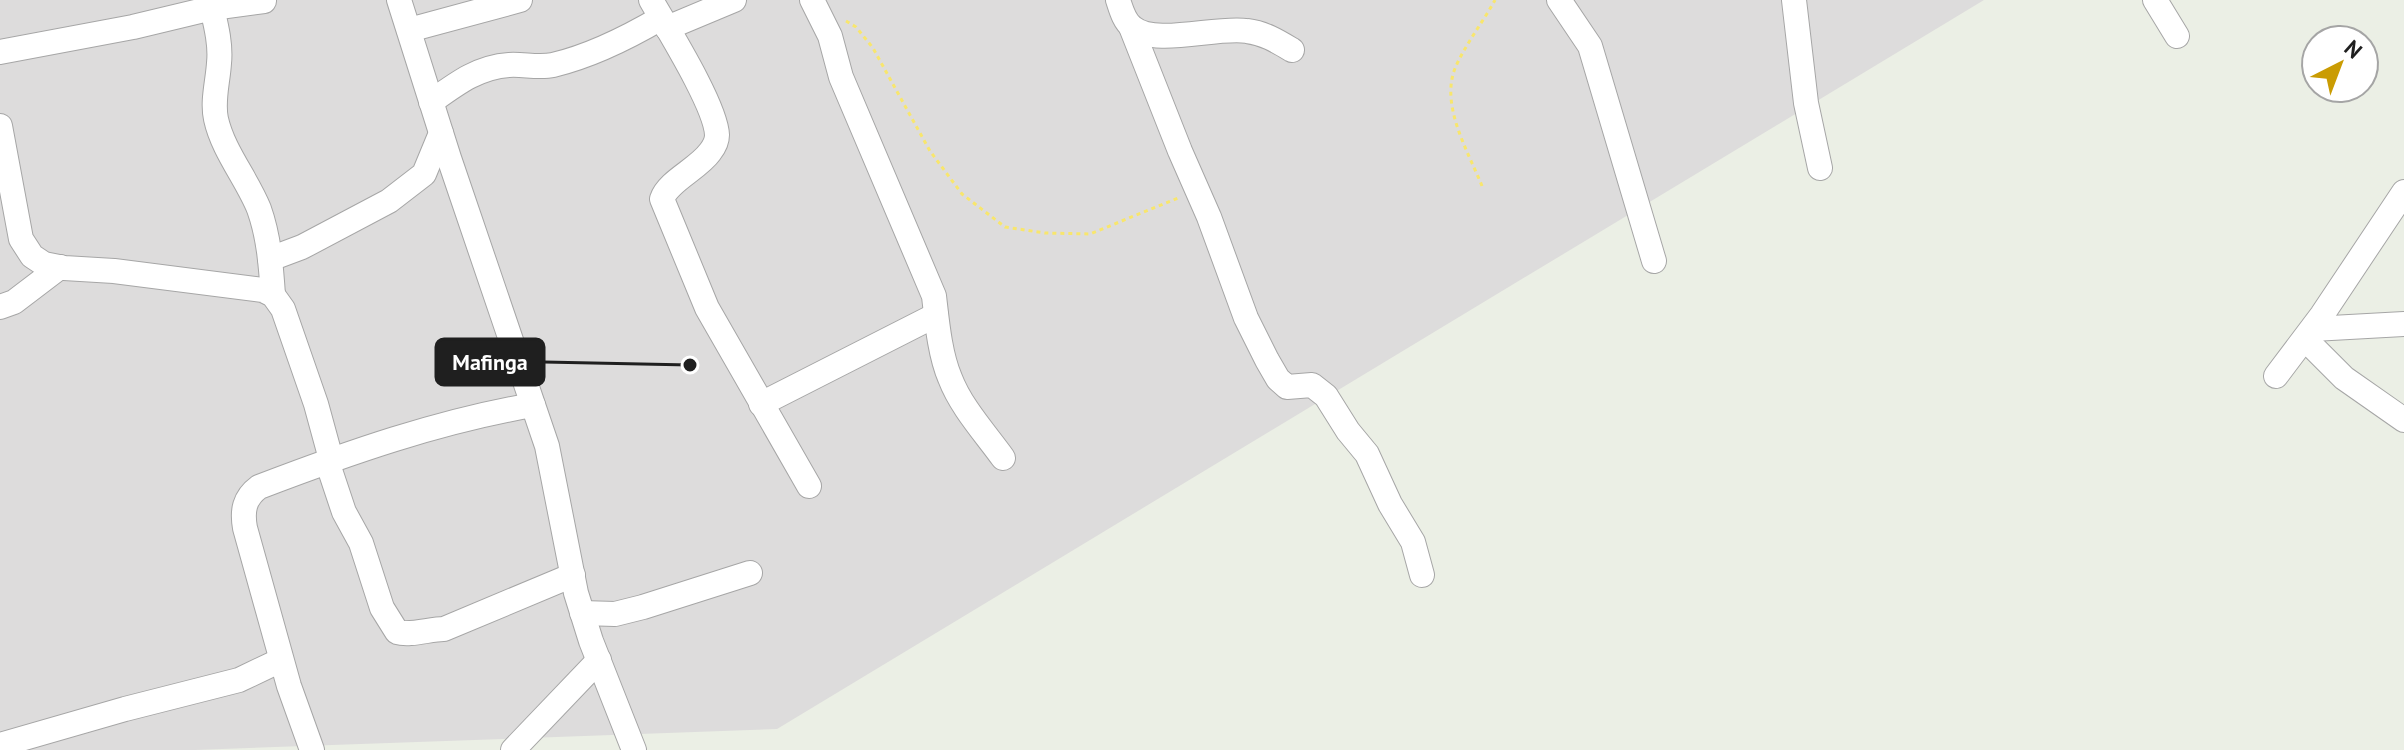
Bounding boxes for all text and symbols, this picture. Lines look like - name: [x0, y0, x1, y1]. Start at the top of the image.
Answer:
- north arrow: [2300, 24, 2380, 104]
- text: N: [2339, 34, 2368, 64]
- callout: Mafinga: [436, 339, 544, 385]
- text: Mafinga: [452, 348, 528, 376]

